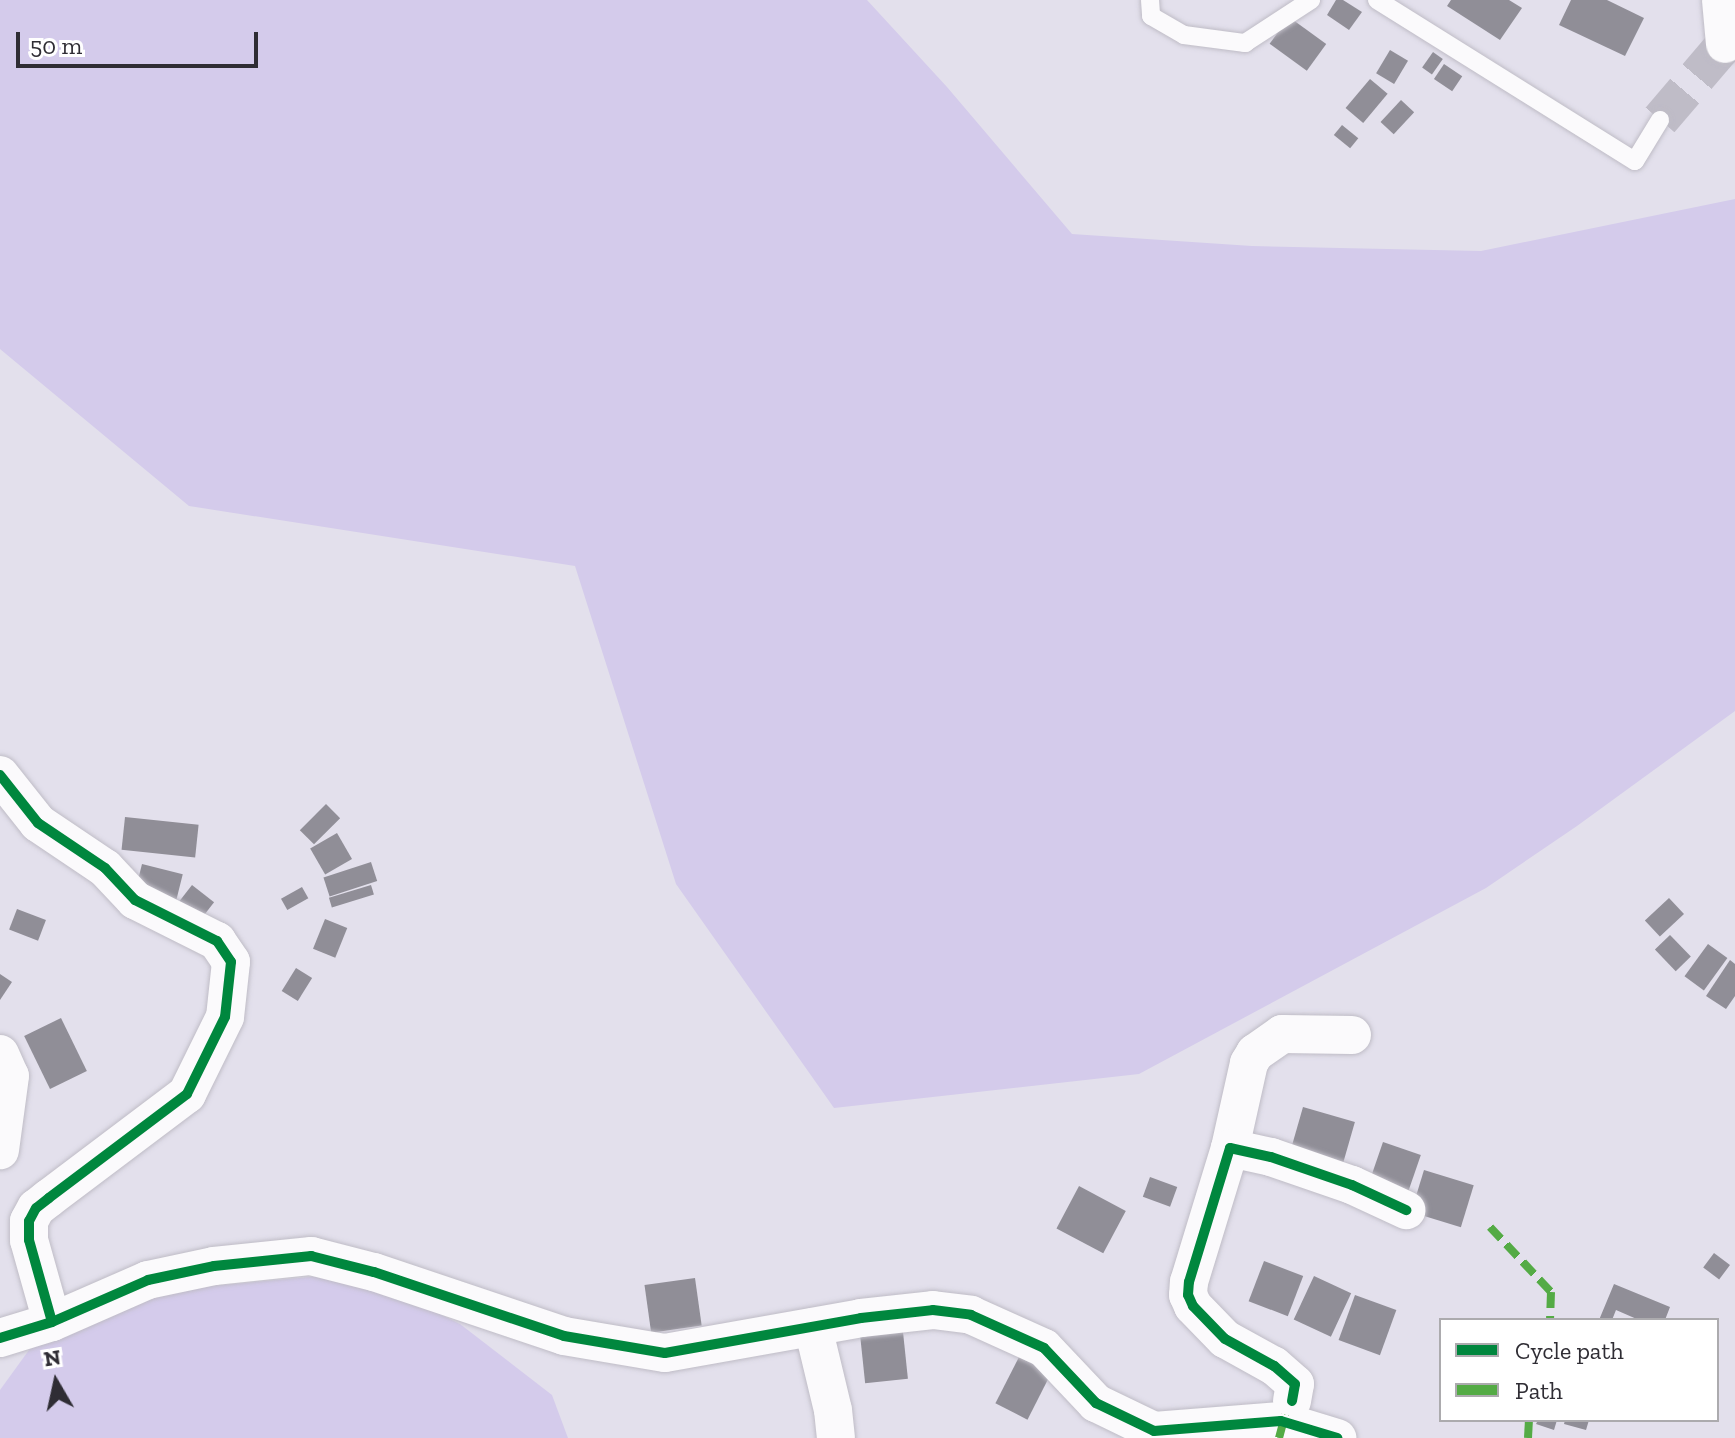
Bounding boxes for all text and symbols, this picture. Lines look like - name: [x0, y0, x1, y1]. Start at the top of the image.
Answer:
- scale bar: [20, 16, 262, 66]
- text: 50 m: [30, 31, 82, 60]
- legend: [1439, 1318, 1719, 1422]
- text: Cycle path: [1515, 1336, 1624, 1365]
- north arrow: [16, 1342, 96, 1422]
- text: N: [42, 1343, 63, 1372]
- text: Path: [1515, 1376, 1563, 1405]

